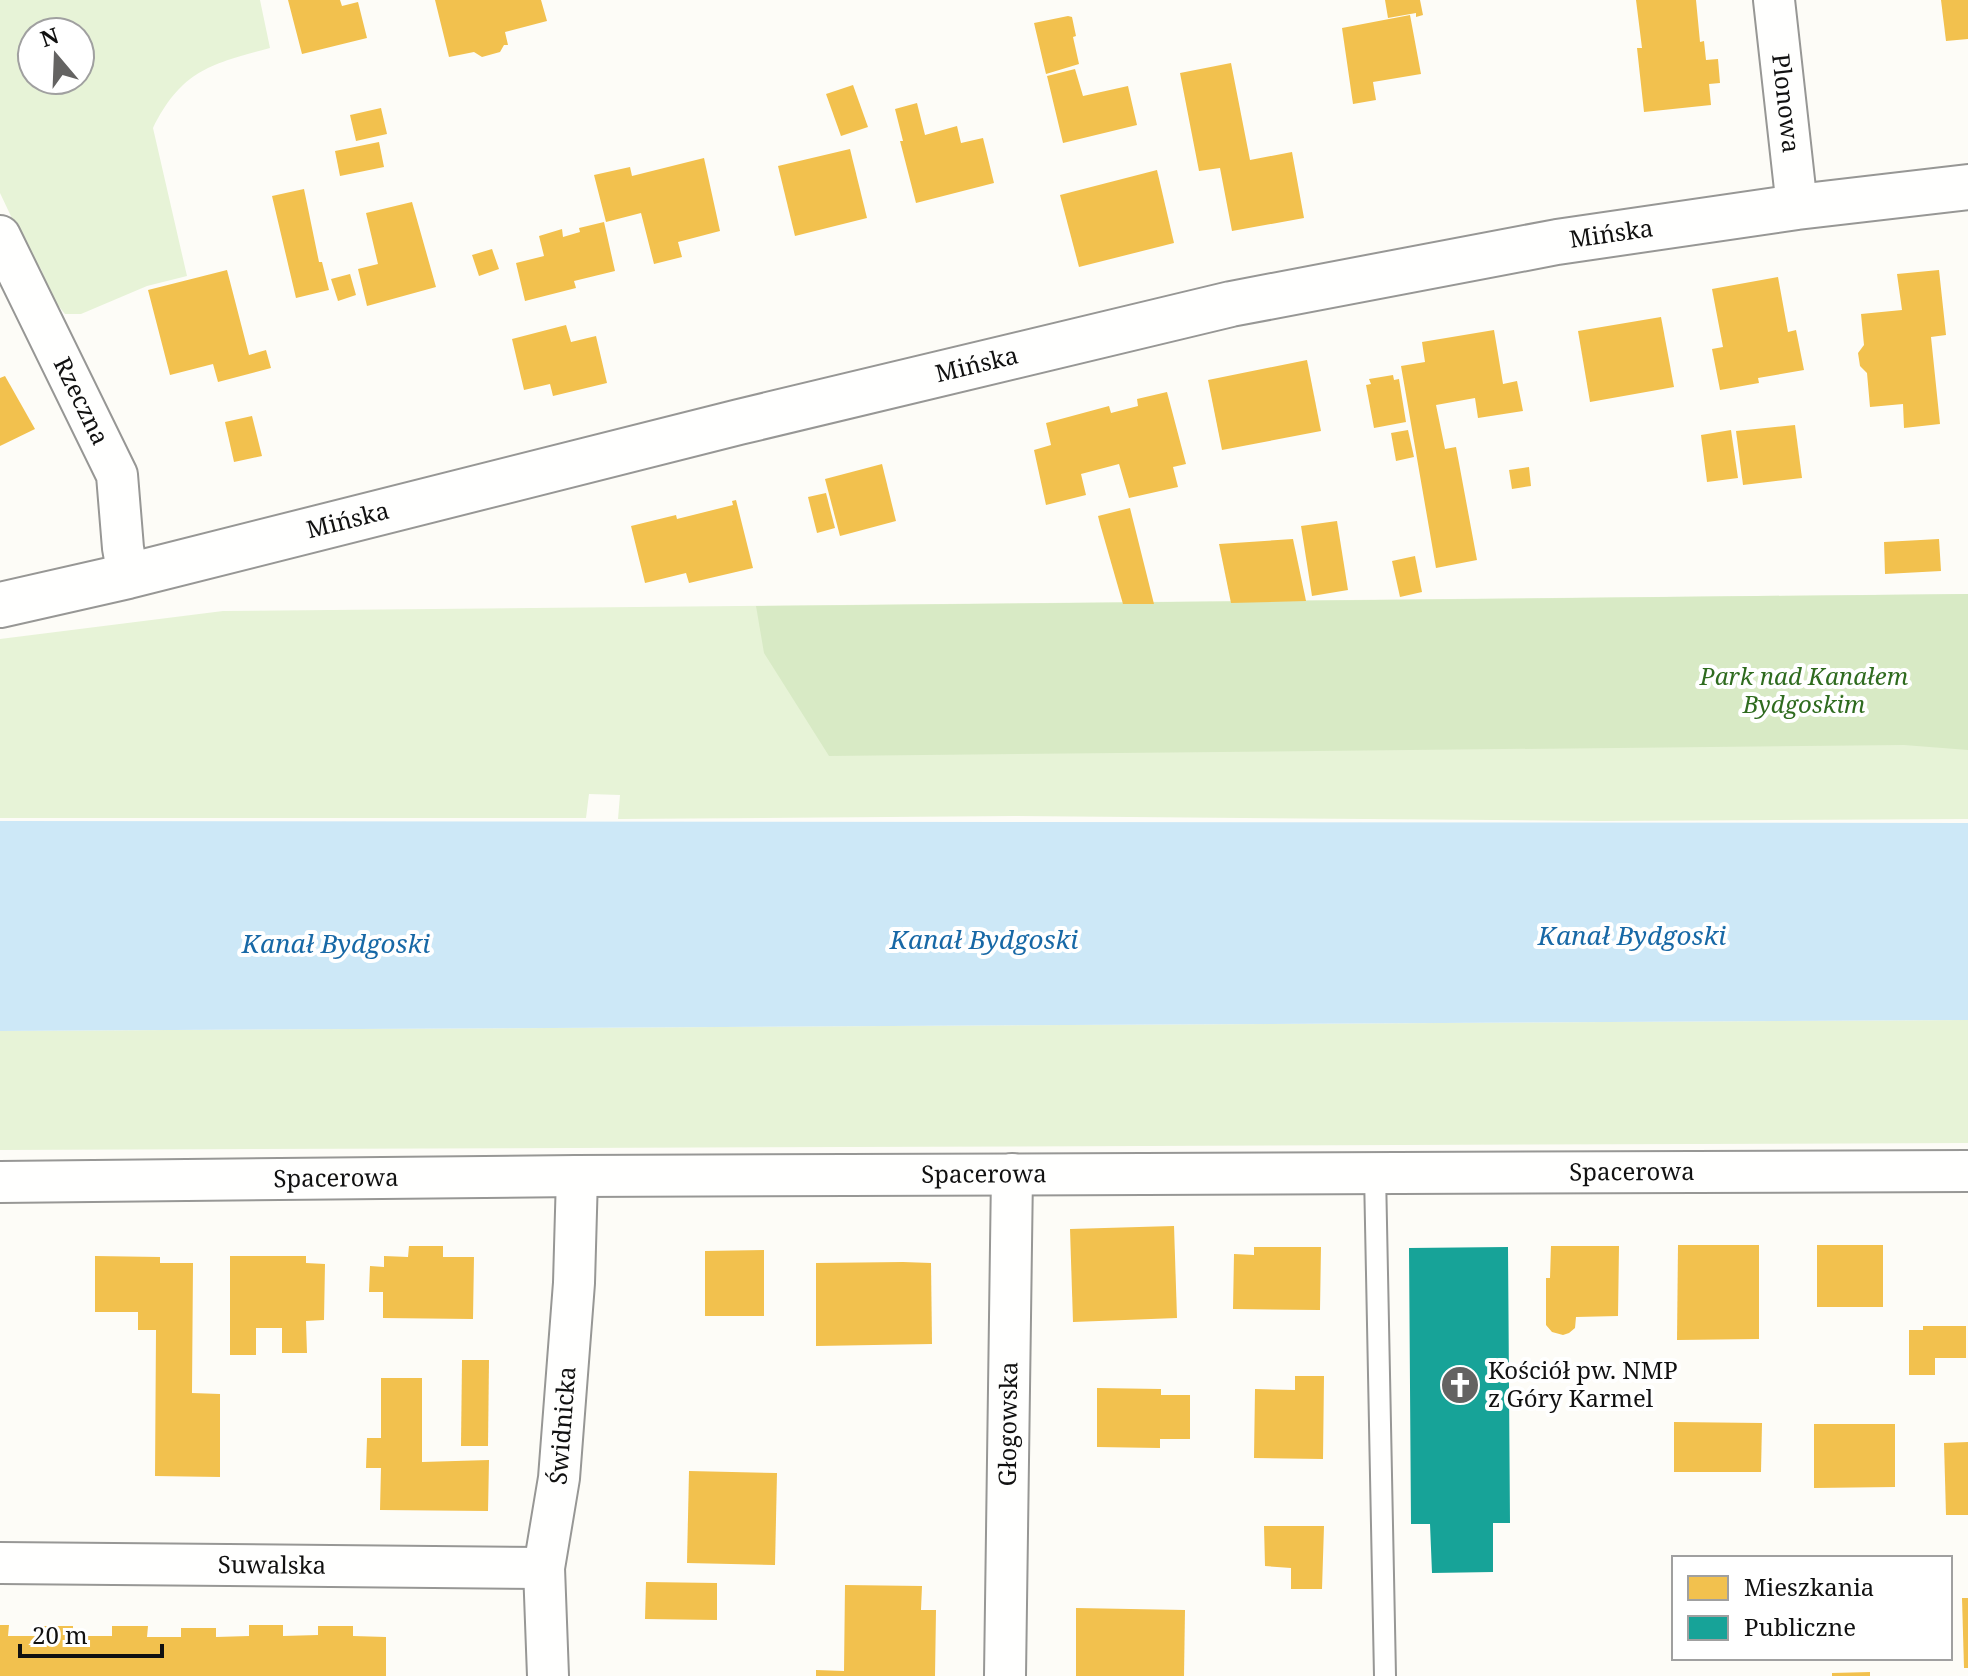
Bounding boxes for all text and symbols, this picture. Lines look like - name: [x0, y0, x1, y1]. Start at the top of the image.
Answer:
- north arrow: [16, 16, 96, 96]
- text: N: [36, 19, 62, 53]
- street label: Plonowa: [1765, 52, 1809, 154]
- street label: Mińska: [1567, 210, 1655, 255]
- street label: Mińska: [932, 338, 1021, 389]
- street label: Rzeczna: [47, 351, 118, 450]
- street label: Mińska: [303, 493, 392, 545]
- park label: Park nad Kanałem Bydgoskim: [1699, 659, 1909, 720]
- water label: Kanał Bydgoski: [1537, 917, 1726, 953]
- water label: Kanał Bydgoski: [889, 921, 1078, 957]
- water label: Kanał Bydgoski: [241, 925, 430, 961]
- street label: Spacerowa: [1569, 1154, 1695, 1187]
- street label: Spacerowa: [921, 1156, 1047, 1190]
- street label: Spacerowa: [273, 1160, 399, 1194]
- place label: Kościół pw. NMP z Góry Karmel: [1488, 1353, 1678, 1414]
- street label: Głogowska: [990, 1361, 1024, 1487]
- church icon: Kościół pw. NMP z Góry Karmel: [1439, 1364, 1481, 1406]
- street label: Świdnicka: [540, 1365, 583, 1487]
- street label: Suwalska: [218, 1547, 326, 1581]
- legend: [1672, 1556, 1952, 1660]
- text: Mieszkania: [1744, 1570, 1874, 1603]
- scale bar: [20, 1608, 162, 1658]
- text: Publiczne: [1744, 1610, 1856, 1643]
- text: 20 m: [32, 1618, 88, 1651]

